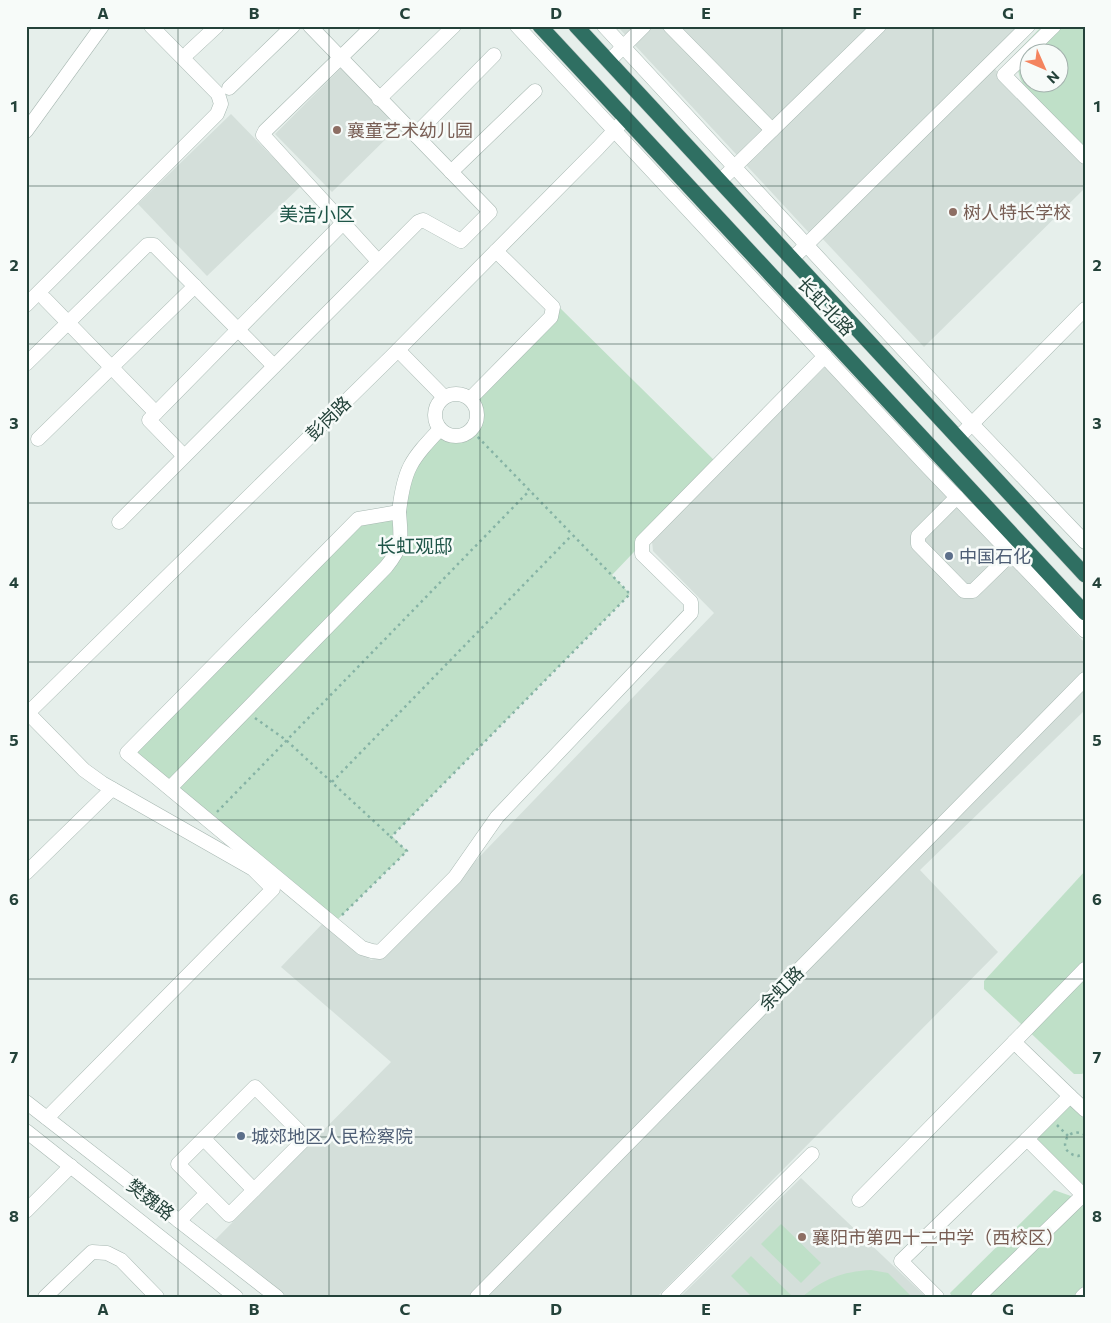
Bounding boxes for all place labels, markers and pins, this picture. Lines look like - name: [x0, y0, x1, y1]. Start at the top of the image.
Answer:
- place label: 襄童艺术幼儿园: [347, 119, 473, 141]
- marker: 襄童艺术幼儿园: [331, 124, 343, 136]
- place label: 树人特长学校: [963, 201, 1071, 223]
- marker: 树人特长学校: [947, 206, 959, 218]
- place label: 中国石化: [959, 545, 1031, 567]
- marker: 中国石化: [943, 550, 955, 562]
- place label: 城郊地区人民检察院: [251, 1125, 413, 1147]
- marker: 城郊地区人民检察院: [235, 1130, 247, 1142]
- place label: 襄阳市第四十二中学（西校区）: [812, 1226, 1064, 1248]
- marker: 襄阳市第四十二中学（西校区）: [796, 1231, 808, 1243]

